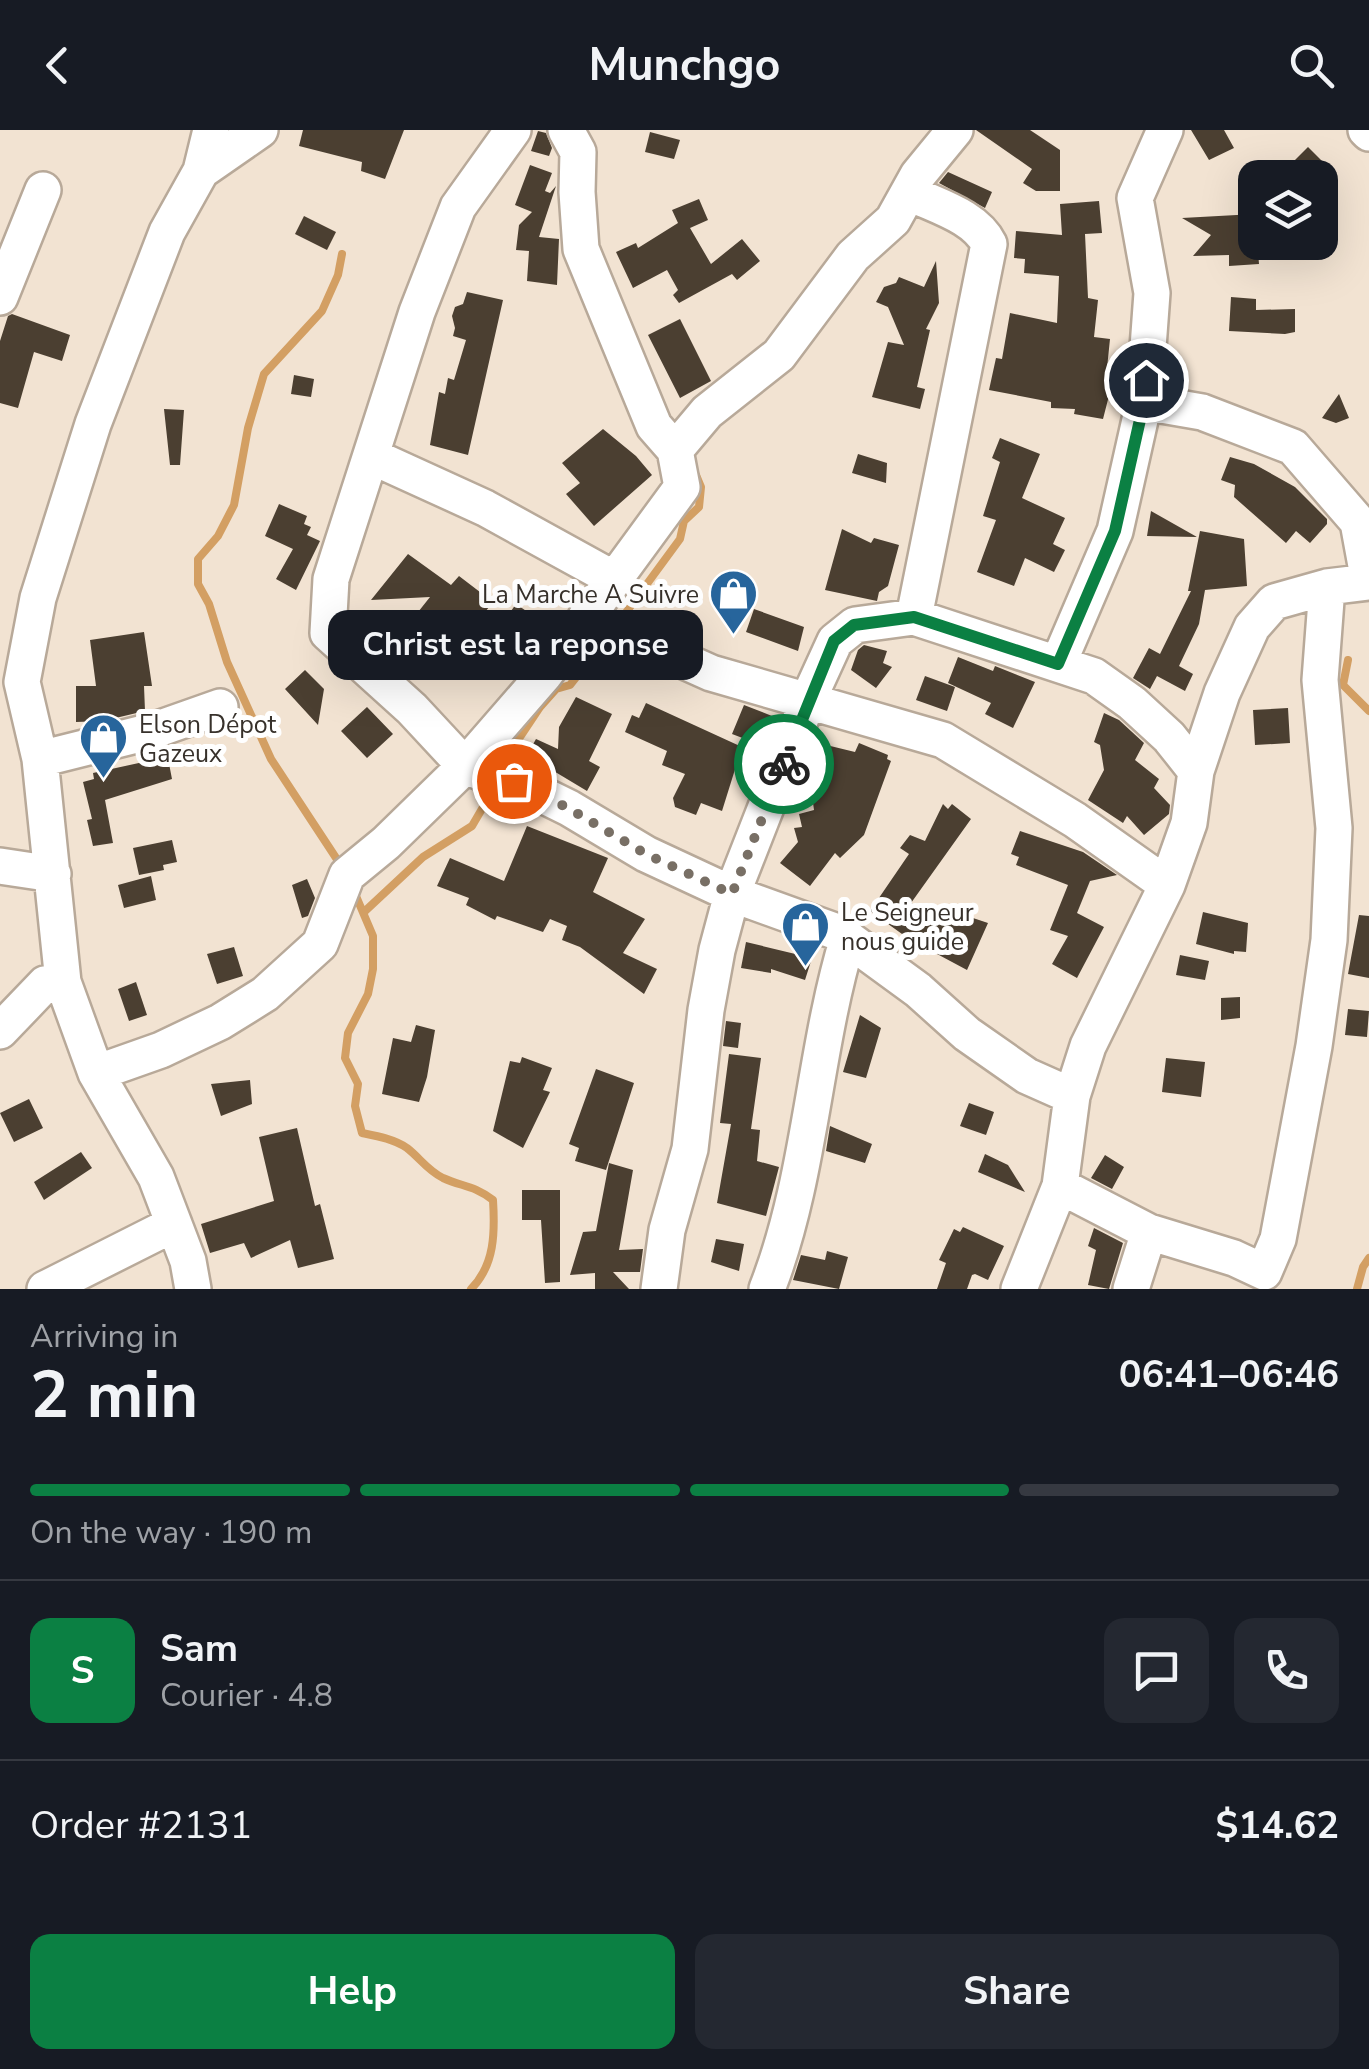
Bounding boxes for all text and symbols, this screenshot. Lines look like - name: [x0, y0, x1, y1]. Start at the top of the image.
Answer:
- text: Munchgo: [588, 35, 781, 96]
- icon: back: [30, 38, 85, 93]
- icon: search: [1284, 38, 1339, 93]
- map controls: [1238, 160, 1338, 260]
- button: layers: [1238, 160, 1338, 260]
- pin: [1104, 338, 1189, 423]
- icon: home: [1119, 353, 1174, 408]
- shop icon: La Marche A Suivre: [708, 568, 760, 636]
- place label: La Marche A Suivre: [482, 578, 699, 612]
- callout: Christ est la reponse: [326, 611, 702, 681]
- text: Christ est la reponse: [362, 623, 669, 666]
- place label: Elson Dépot Gazeux: [139, 708, 277, 771]
- shop icon: Elson Dépot Gazeux: [78, 712, 130, 780]
- courier: [734, 714, 834, 814]
- icon: bike: [757, 737, 812, 792]
- pin: [472, 739, 557, 824]
- icon: bag: [487, 754, 542, 809]
- place label: Le Seigneur nous guide: [841, 896, 974, 959]
- shop icon: Le Seigneur nous guide: [780, 900, 832, 968]
- text: Arriving in: [30, 1315, 178, 1358]
- text: 06:41–06:46: [1119, 1349, 1339, 1400]
- text: 2 min: [30, 1351, 198, 1440]
- text: On the way · 190 m: [30, 1511, 312, 1554]
- button: chat: [1104, 1618, 1209, 1723]
- button: phone: [1234, 1618, 1339, 1723]
- text: Sam: [160, 1623, 238, 1674]
- text: S: [71, 1645, 94, 1696]
- text: Courier · 4.8: [160, 1674, 333, 1717]
- text: Order #2131: [30, 1800, 252, 1851]
- text: $14.62: [1216, 1800, 1339, 1851]
- button: Help: [30, 1934, 675, 2049]
- button: Share: [695, 1934, 1339, 2049]

